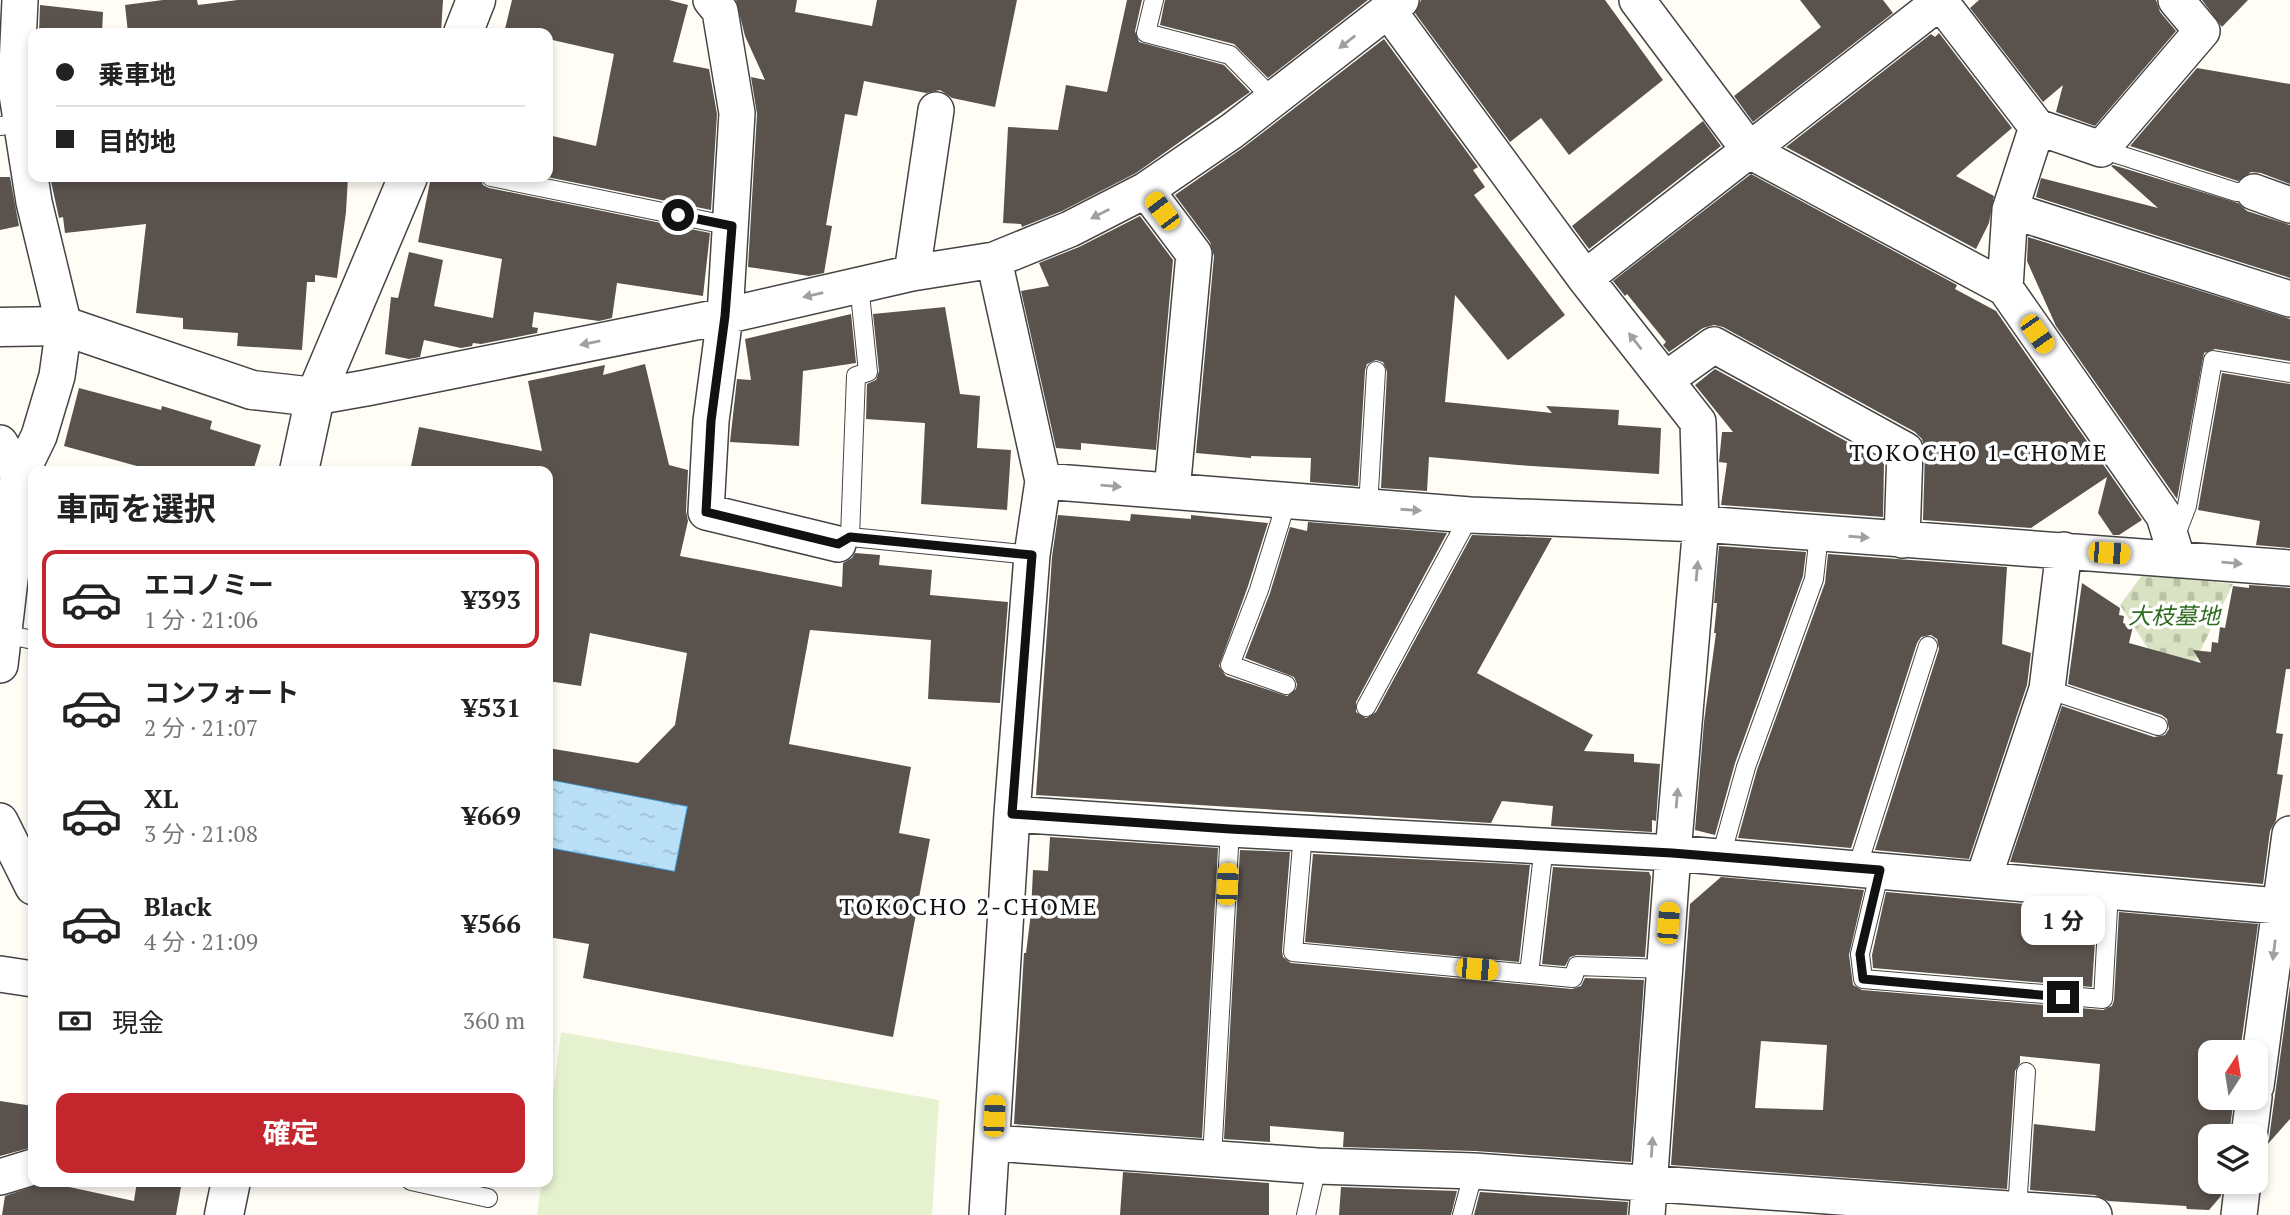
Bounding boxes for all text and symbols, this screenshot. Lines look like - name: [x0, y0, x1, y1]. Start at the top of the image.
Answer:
- one-way arrow: [1338, 34, 1355, 49]
- text: 乗車地: [98, 57, 176, 91]
- text: 目的地: [98, 124, 176, 158]
- car: [1141, 188, 1184, 234]
- route start: [662, 199, 694, 231]
- one-way arrow: [1090, 208, 1110, 219]
- one-way arrow: [802, 290, 824, 301]
- car: [2017, 311, 2058, 357]
- one-way arrow: [1627, 333, 1642, 351]
- one-way arrow: [579, 338, 601, 349]
- district label: TOKOCHO 1-CHOME: [1849, 436, 2109, 468]
- one-way arrow: [1101, 481, 1123, 492]
- text: 車両を選択: [56, 487, 216, 529]
- one-way arrow: [1401, 505, 1423, 516]
- one-way arrow: [1848, 531, 1870, 542]
- car: [2088, 541, 2131, 565]
- one-way arrow: [2221, 558, 2243, 569]
- one-way arrow: [1692, 560, 1703, 582]
- text: エコノミー: [144, 567, 274, 601]
- icon: car: [60, 568, 123, 631]
- text: ¥393: [462, 582, 521, 616]
- park label: 大枝墓地: [2128, 600, 2222, 631]
- text: 1 分 · 21:06: [144, 604, 258, 635]
- text: コンフォート: [144, 675, 299, 709]
- icon: car: [60, 676, 123, 739]
- text: ¥531: [462, 690, 521, 724]
- text: 2 分 · 21:07: [144, 712, 258, 743]
- text: XL: [144, 781, 178, 815]
- icon: car: [60, 784, 123, 847]
- one-way arrow: [1672, 787, 1683, 809]
- text: ¥669: [462, 798, 521, 832]
- text: 3 分 · 21:08: [144, 818, 258, 849]
- car: [1216, 862, 1239, 906]
- text: Black: [144, 889, 212, 923]
- district label: TOKOCHO 2-CHOME: [839, 890, 1099, 922]
- icon: car: [60, 892, 123, 955]
- callout: 1 分: [2021, 895, 2105, 944]
- car: [1657, 901, 1680, 945]
- text: 1 分: [2042, 905, 2084, 936]
- text: ¥566: [462, 906, 521, 940]
- text: 4 分 · 21:09: [144, 926, 258, 957]
- one-way arrow: [2268, 939, 2279, 961]
- car: [1456, 957, 1499, 981]
- route end: [2047, 981, 2079, 1013]
- icon: cash: [56, 1002, 94, 1040]
- text: 現金: [112, 1005, 164, 1039]
- text: 360 m: [463, 1005, 525, 1036]
- north arrow: [2198, 1040, 2268, 1110]
- map controls: [2198, 1040, 2268, 1194]
- button: 確定: [56, 1093, 525, 1173]
- car: [983, 1094, 1006, 1138]
- button: layers: [2198, 1124, 2268, 1194]
- one-way arrow: [1647, 1136, 1658, 1158]

